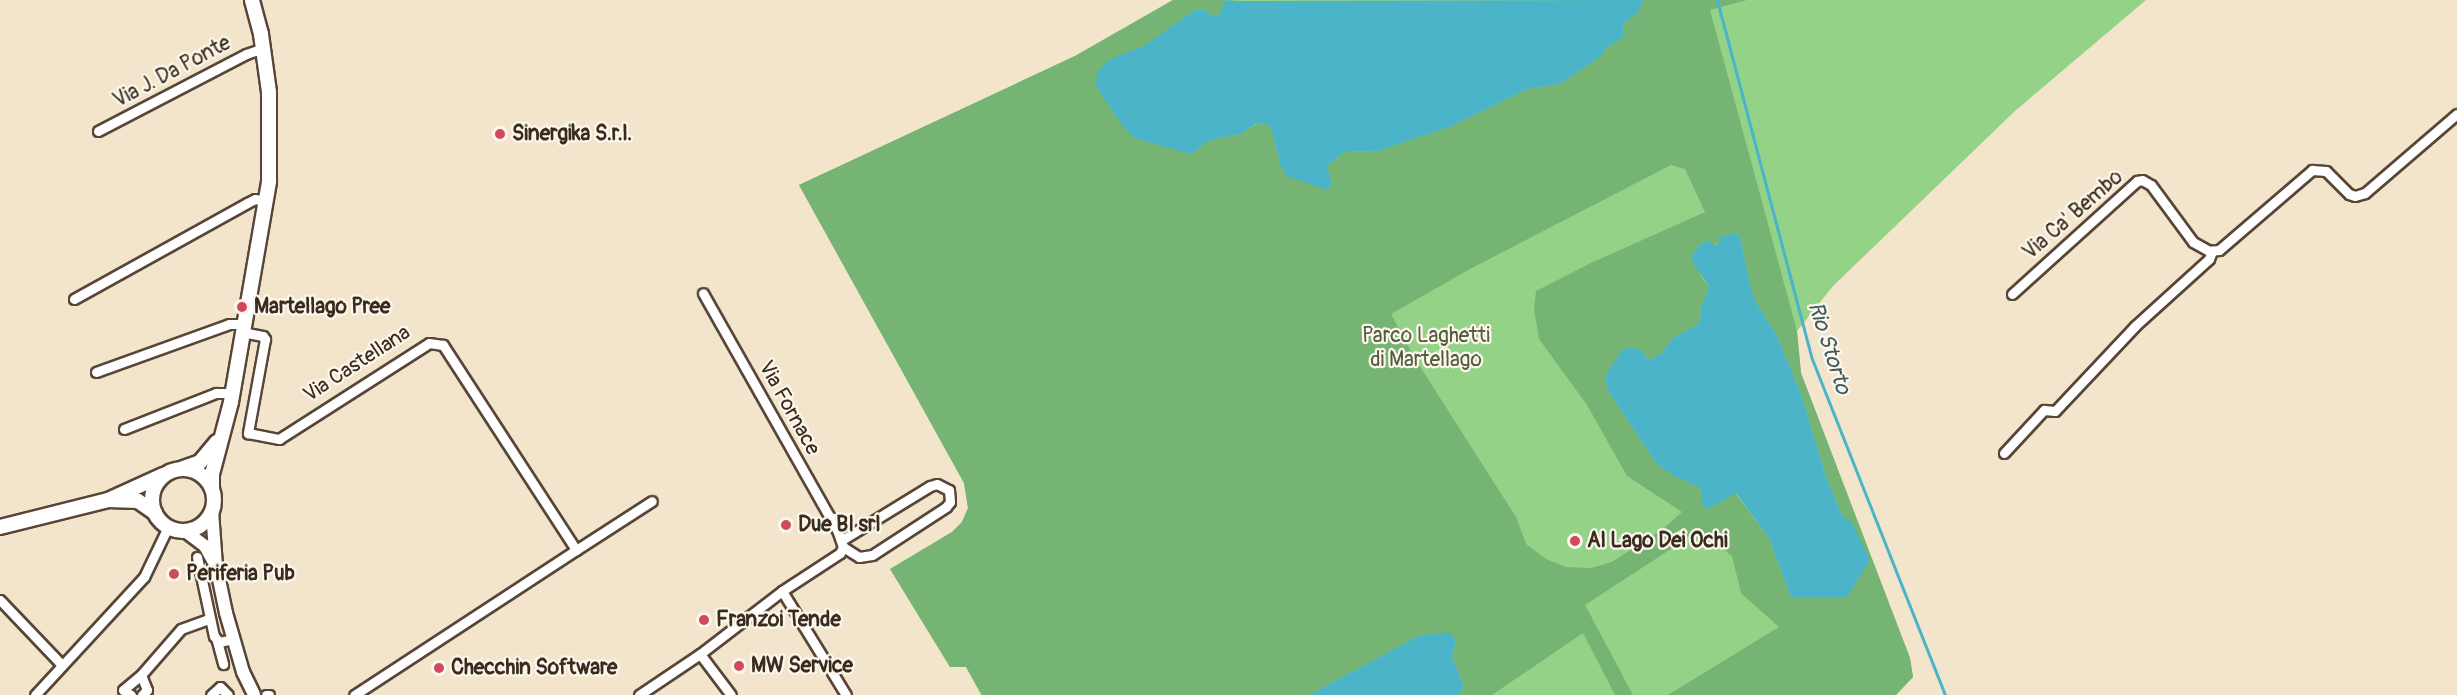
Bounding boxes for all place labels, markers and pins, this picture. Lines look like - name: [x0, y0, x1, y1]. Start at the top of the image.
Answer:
- place label: Sinergika S.r.l.: [512, 121, 632, 147]
- marker: Sinergika S.r.l.: [493, 127, 507, 141]
- place label: Martellago Pree: [254, 294, 390, 320]
- marker: Martellago Pree: [235, 300, 249, 314]
- place label: Due BI srl: [798, 512, 880, 538]
- marker: Due BI srl: [779, 518, 793, 532]
- place label: Al Lago Dei Ochi: [1587, 528, 1728, 554]
- marker: Al Lago Dei Ochi: [1568, 534, 1582, 548]
- place label: Periferia Pub: [186, 561, 295, 587]
- marker: Periferia Pub: [167, 567, 181, 581]
- place label: Franzoi Tende: [716, 607, 841, 633]
- marker: Franzoi Tende: [697, 613, 711, 627]
- place label: MW Service: [751, 653, 853, 679]
- place label: Checchin Software: [451, 655, 617, 681]
- marker: MW Service: [732, 659, 746, 673]
- marker: Checchin Software: [432, 661, 446, 675]

